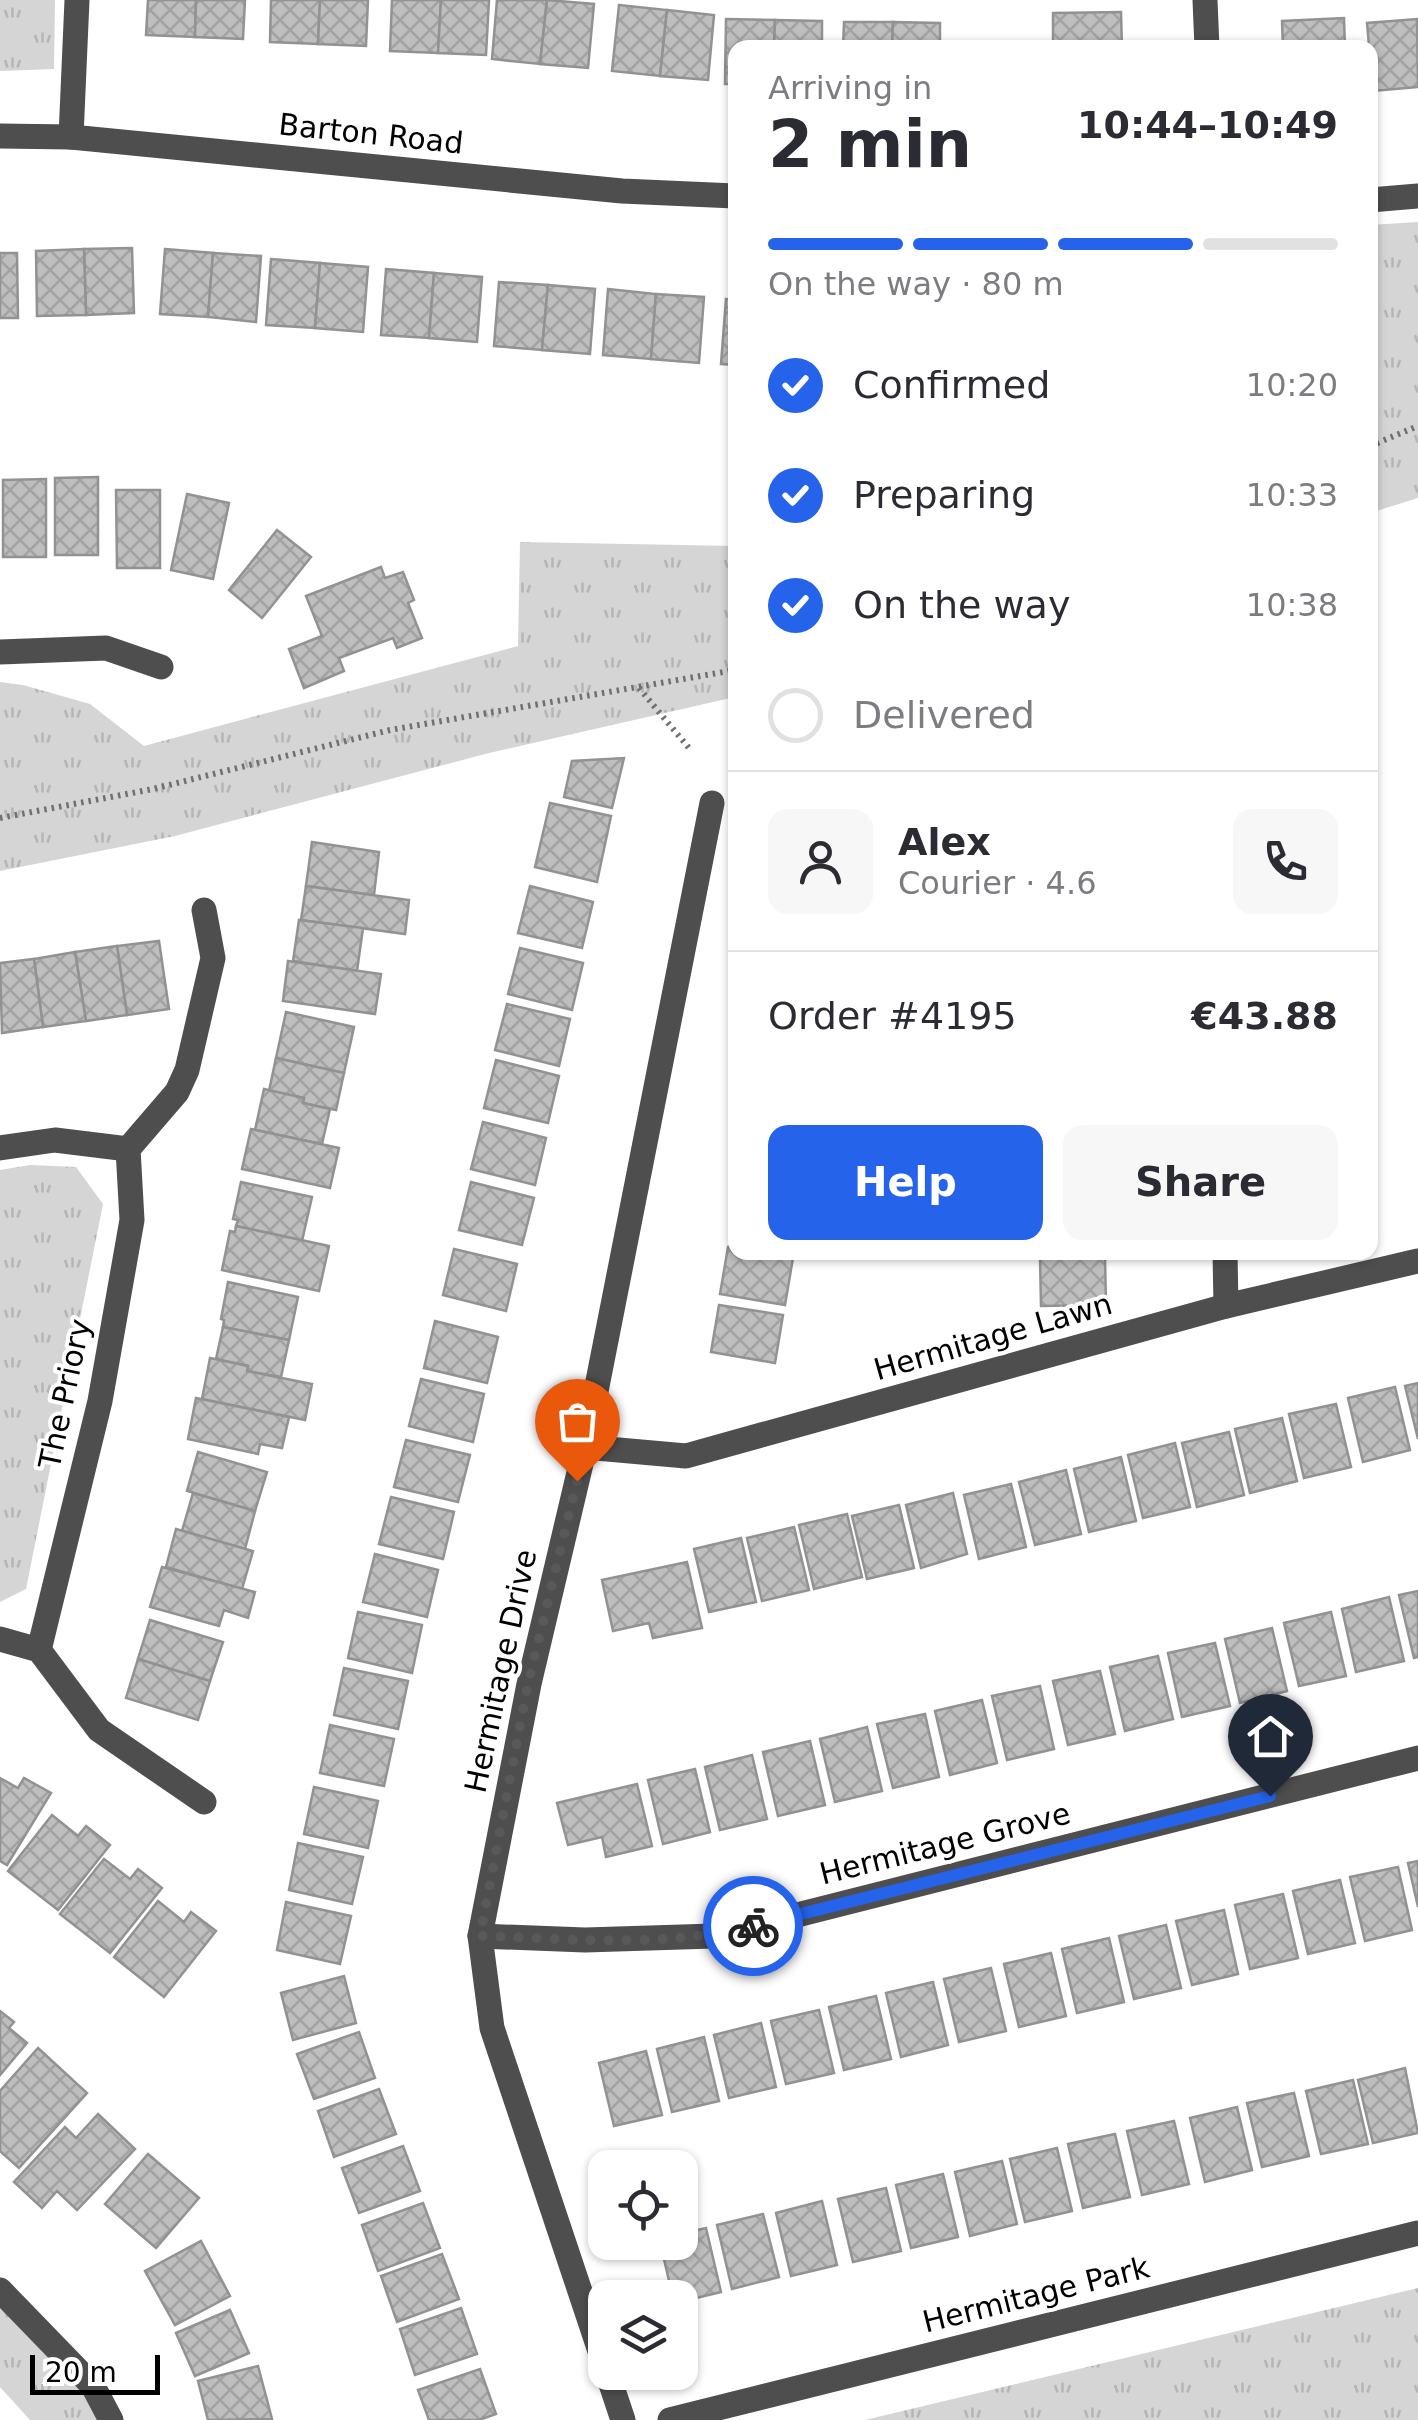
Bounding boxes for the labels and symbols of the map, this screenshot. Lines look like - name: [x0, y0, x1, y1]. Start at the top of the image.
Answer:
- street label: Barton Road: [277, 106, 465, 161]
- street label: Hermitage Lawn: [870, 1286, 1116, 1387]
- street label: The Priory: [31, 1316, 97, 1473]
- pin: [535, 1379, 620, 1482]
- street label: Hermitage Drive: [458, 1546, 543, 1796]
- pin: [1228, 1694, 1313, 1797]
- street label: Hermitage Grove: [816, 1795, 1074, 1892]
- courier: [703, 1876, 803, 1976]
- street label: Hermitage Park: [919, 2249, 1153, 2340]
- scale bar: [30, 2350, 160, 2394]

